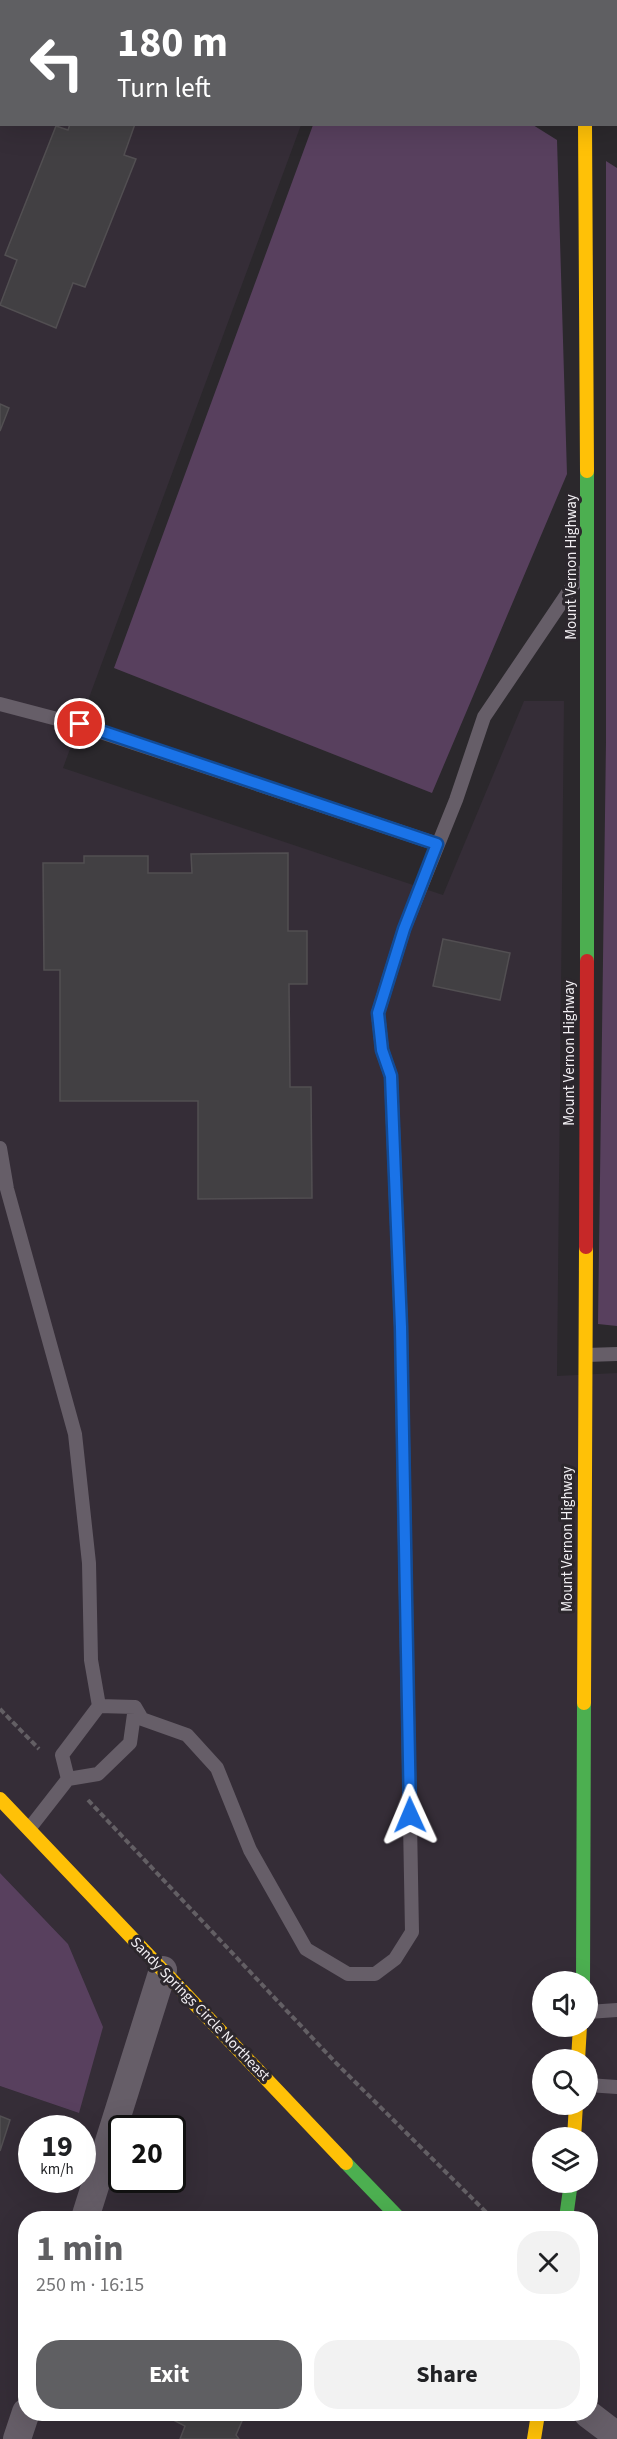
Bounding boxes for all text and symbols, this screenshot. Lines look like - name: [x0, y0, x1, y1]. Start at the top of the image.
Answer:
- text: 180 m: [117, 13, 228, 73]
- icon: left: [18, 24, 96, 102]
- text: Turn left: [117, 69, 211, 108]
- street label: Mount Vernon Highway: [561, 494, 582, 640]
- pin: [54, 698, 105, 749]
- icon: arrive: [63, 707, 96, 740]
- street label: Mount Vernon Highway: [559, 980, 580, 1126]
- street label: Mount Vernon Highway: [557, 1466, 578, 1612]
- position arrow: [378, 1783, 442, 1847]
- street label: Sandy Springs Circle Northeast: [125, 1932, 275, 2086]
- map controls: [532, 1971, 598, 2193]
- button: sound: [532, 1971, 598, 2037]
- button: search: [532, 2049, 598, 2115]
- speed limit sign: 20: [108, 2115, 186, 2193]
- text: 19: [41, 2125, 73, 2168]
- button: layers: [532, 2127, 598, 2193]
- text: km/h: [40, 2159, 74, 2180]
- text: 1 min: [36, 2223, 124, 2274]
- button: close: [517, 2231, 580, 2294]
- text: 250 m · 16:15: [36, 2271, 144, 2299]
- button: Exit: [36, 2340, 302, 2409]
- button: Share: [314, 2340, 580, 2409]

